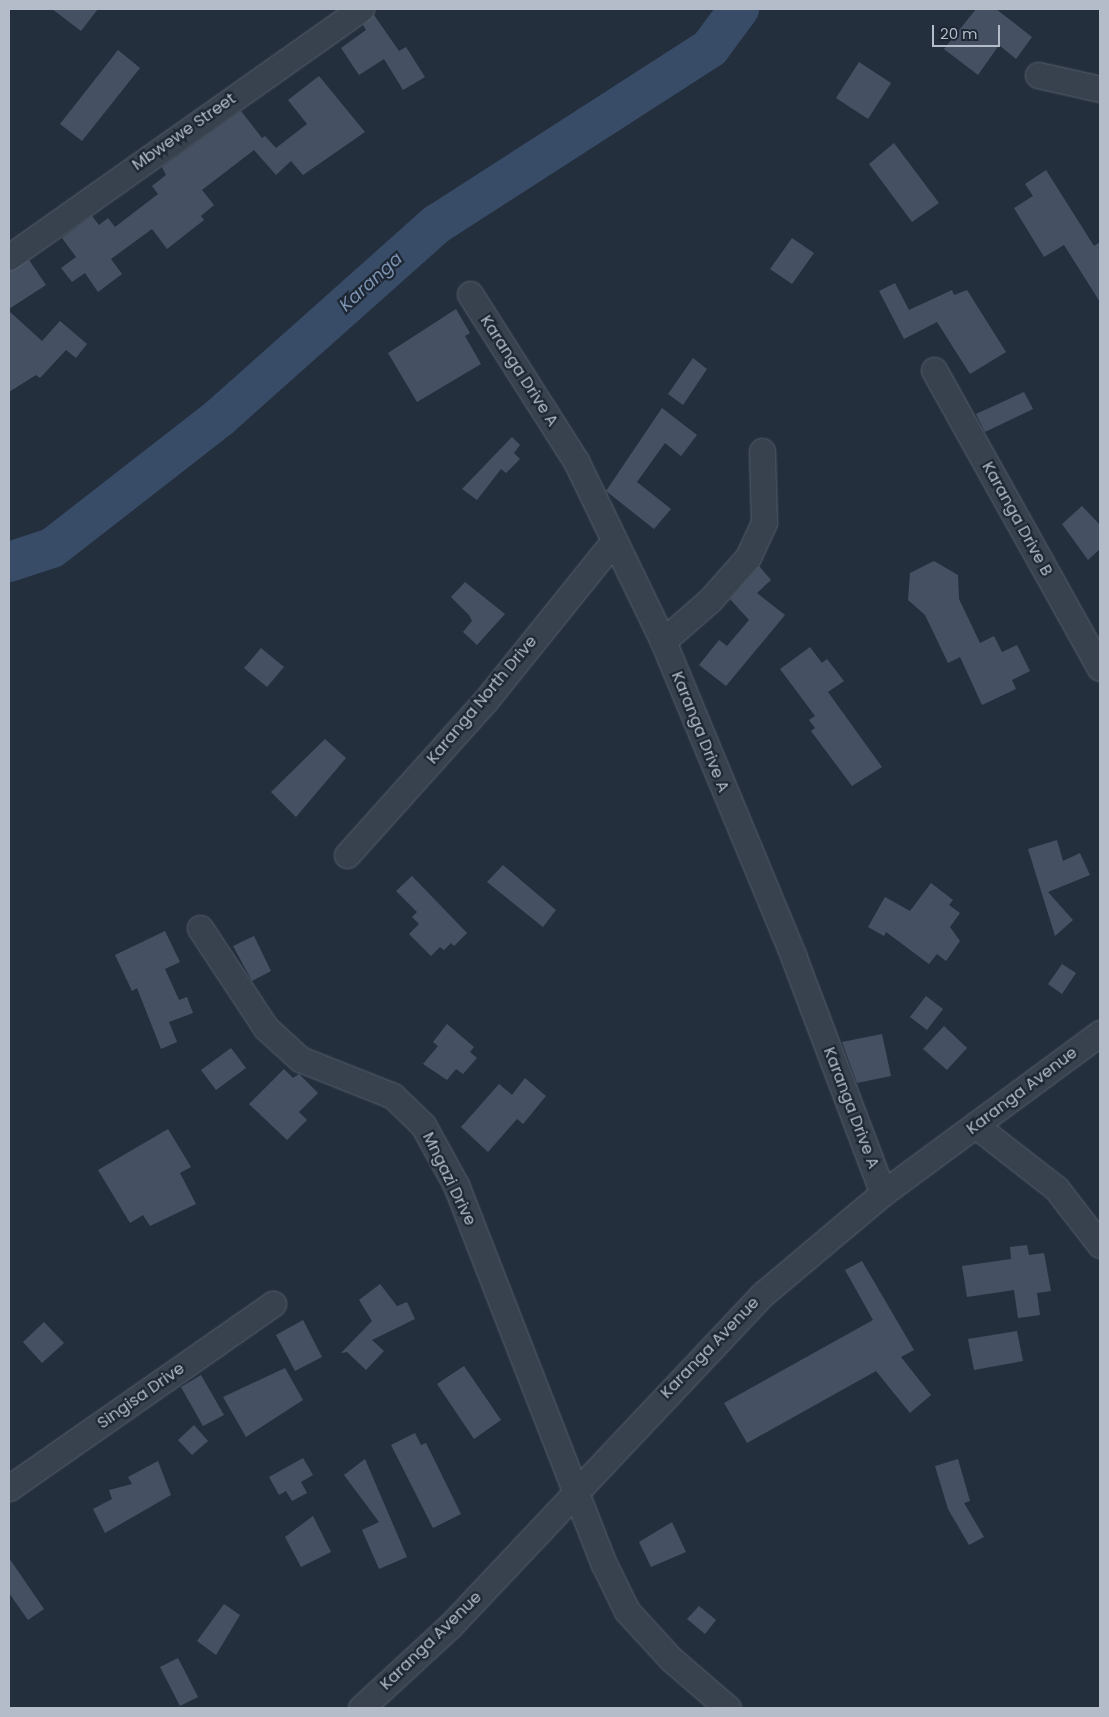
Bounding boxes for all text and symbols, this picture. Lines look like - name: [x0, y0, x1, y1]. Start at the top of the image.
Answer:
- scale bar: [934, 15, 1002, 47]
- text: 20 m: [940, 23, 978, 44]
- street label: Mbwewe Street: [129, 89, 239, 175]
- water label: Karanga: [335, 248, 407, 316]
- street label: Karanga Drive A: [476, 312, 562, 430]
- street label: Karanga Drive B: [978, 459, 1056, 579]
- street label: Karanga North Drive: [423, 632, 541, 768]
- street label: Karanga Drive A: [667, 669, 733, 795]
- street label: Karanga Avenue: [963, 1043, 1081, 1139]
- street label: Karanga Drive A: [819, 1045, 883, 1171]
- street label: Mngazi Drive: [418, 1129, 480, 1229]
- street label: Karanga Avenue: [657, 1293, 763, 1403]
- street label: Singisa Drive: [94, 1359, 188, 1433]
- street label: Karanga Avenue: [376, 1588, 486, 1694]

